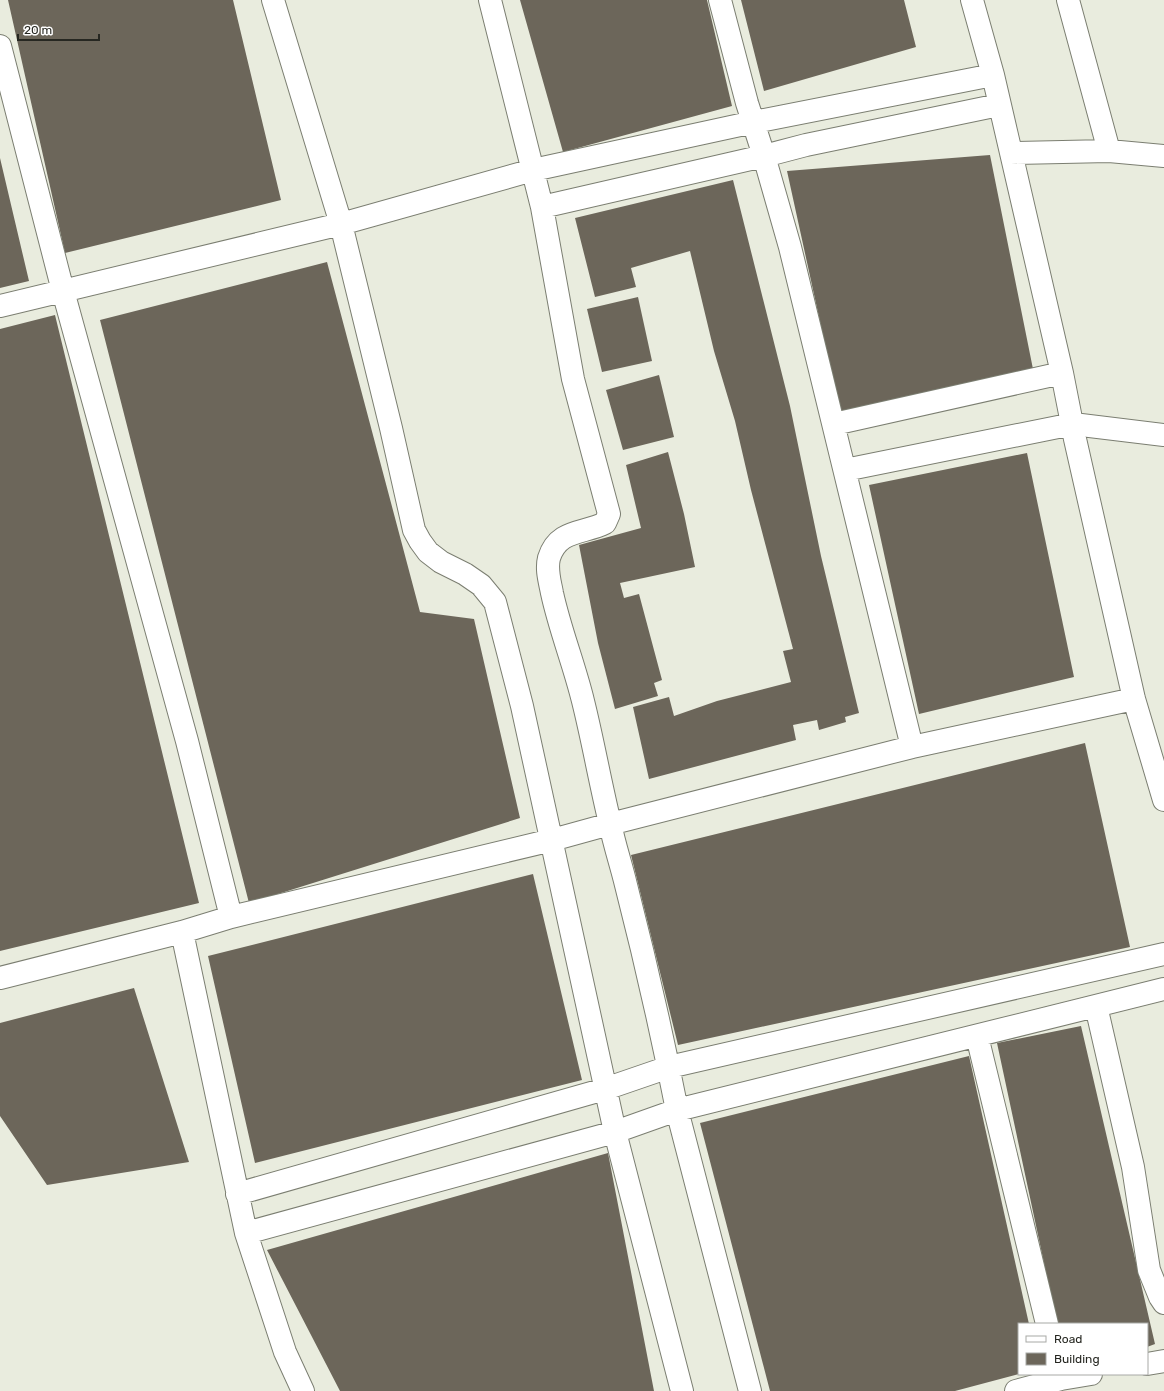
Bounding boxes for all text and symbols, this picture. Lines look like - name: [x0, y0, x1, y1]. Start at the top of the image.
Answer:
- scale bar: [18, 16, 99, 42]
- text: 20 m: [24, 23, 52, 37]
- legend: [1018, 1323, 1148, 1375]
- text: Road: [1054, 1332, 1082, 1346]
- text: Building: [1054, 1352, 1100, 1366]

